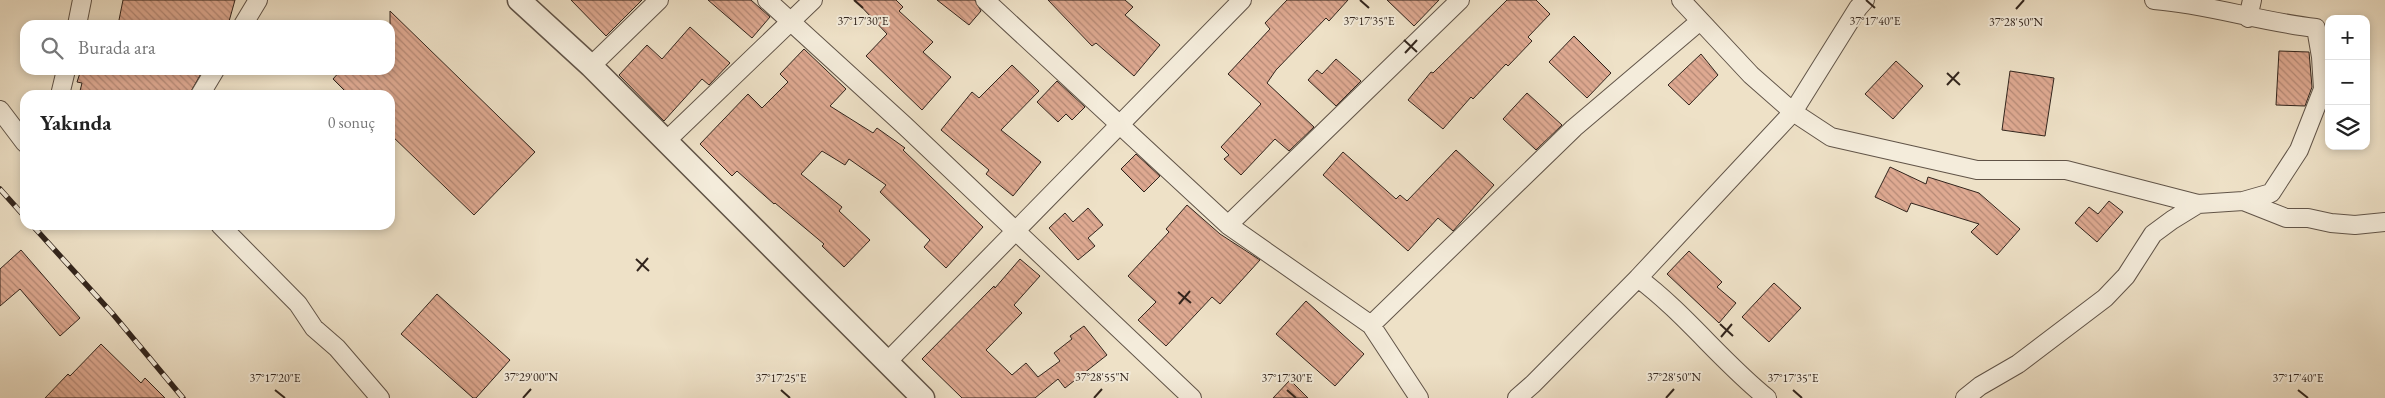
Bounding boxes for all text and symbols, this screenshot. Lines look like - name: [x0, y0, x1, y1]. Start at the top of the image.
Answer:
- text: 37°17'30"E: [837, 13, 889, 29]
- text: 37°17'35"E: [1343, 13, 1395, 29]
- text: 37°17'40"E: [1849, 13, 1901, 29]
- text: 37°28'50"N: [1989, 14, 2043, 30]
- map controls: [2325, 15, 2370, 150]
- button: +: [2325, 15, 2370, 60]
- search box: [20, 20, 395, 75]
- icon: search: [38, 34, 66, 62]
- text: Burada ara: [78, 35, 156, 60]
- button: −: [2325, 60, 2370, 105]
- button: layers: [2325, 105, 2370, 150]
- text: Yakında: [40, 109, 111, 136]
- text: 0 sonuç: [328, 112, 375, 133]
- text: 37°29'00"N: [504, 369, 558, 385]
- text: 37°28'55"N: [1075, 369, 1129, 385]
- text: 37°28'50"N: [1647, 369, 1701, 385]
- text: 37°17'20"E: [249, 370, 301, 386]
- text: 37°17'25"E: [755, 370, 807, 386]
- text: 37°17'30"E: [1261, 370, 1313, 386]
- text: 37°17'35"E: [1767, 370, 1819, 386]
- text: 37°17'40"E: [2272, 370, 2324, 386]

